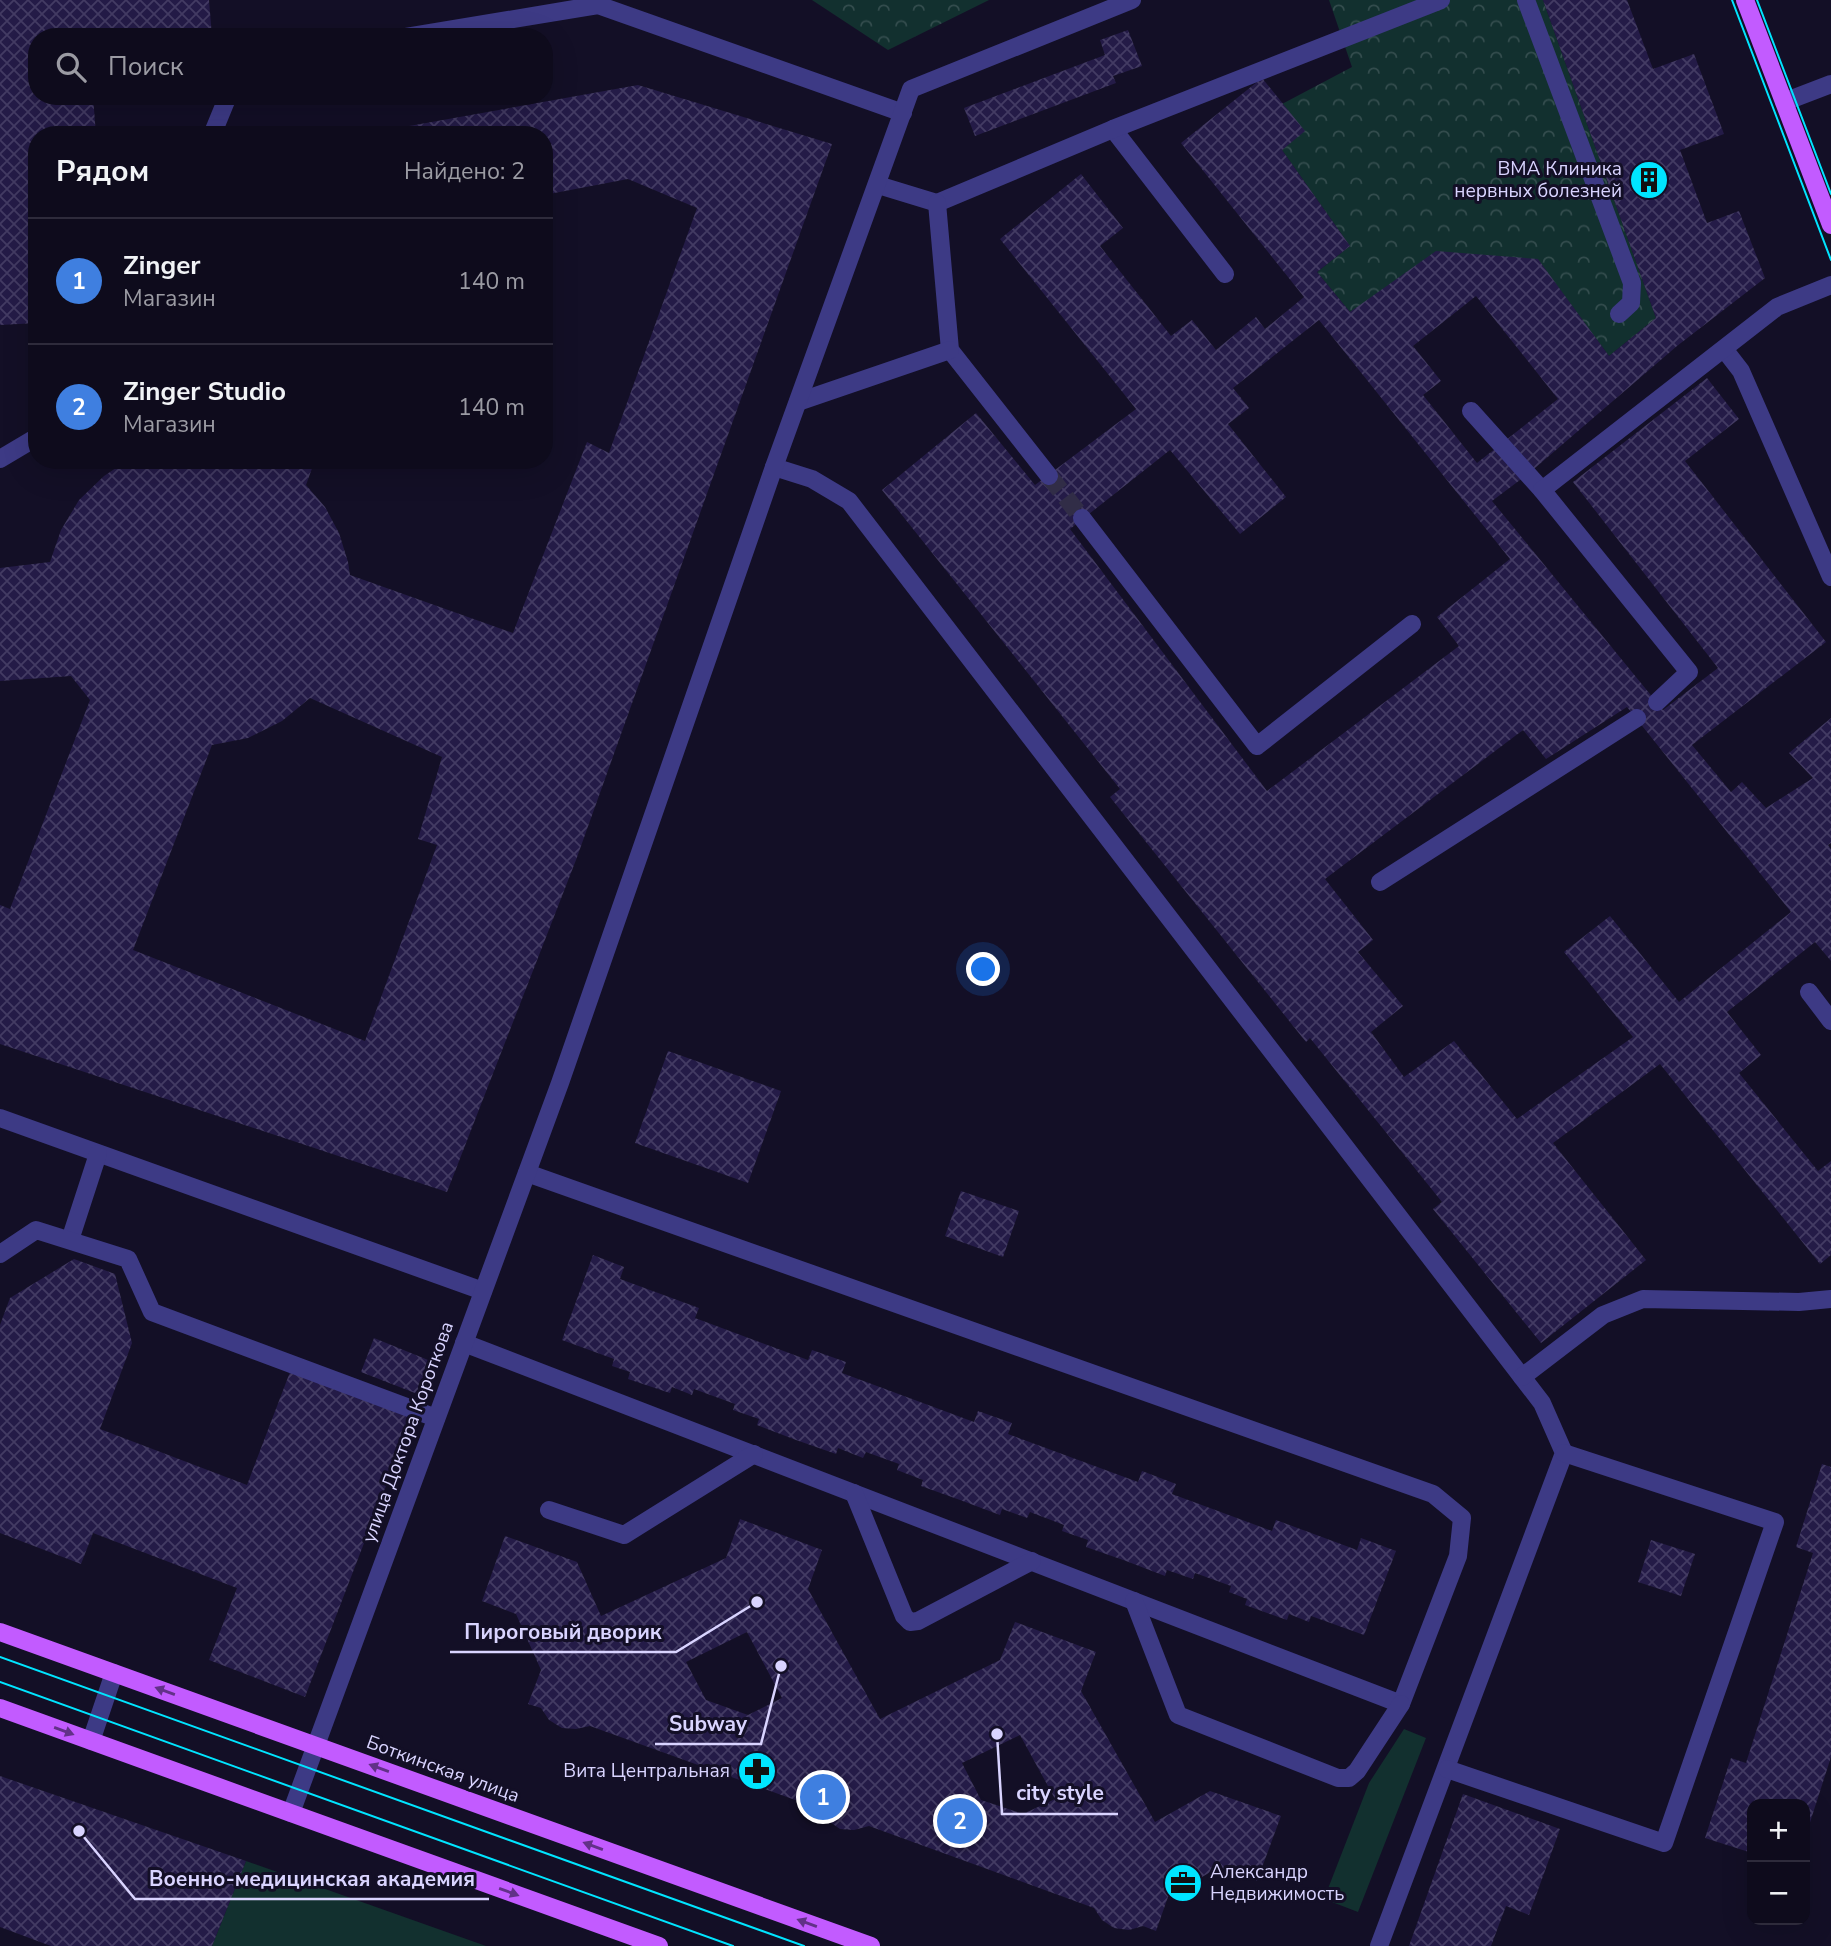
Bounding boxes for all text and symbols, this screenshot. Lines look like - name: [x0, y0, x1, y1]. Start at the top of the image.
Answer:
- search box: [28, 28, 553, 105]
- icon: search: [52, 48, 90, 86]
- text: Поиск: [108, 49, 184, 84]
- text: Рядом: [56, 151, 149, 192]
- text: Найдено: 2: [404, 156, 525, 187]
- place label: ВМА Клиника нервных болезней: [1454, 156, 1622, 204]
- building icon: ВМА Клиника нервных болезней: [1628, 159, 1670, 201]
- text: Zinger: [123, 248, 201, 283]
- text: 1: [72, 266, 86, 297]
- text: 140 m: [458, 266, 525, 297]
- text: Магазин: [123, 283, 216, 314]
- text: Zinger Studio: [123, 374, 286, 409]
- text: 2: [72, 392, 86, 423]
- text: 140 m: [458, 392, 525, 423]
- text: Магазин: [123, 409, 216, 440]
- your location: [966, 952, 1000, 986]
- street label: улица Доктора Короткова: [356, 1318, 460, 1546]
- callout: Пироговый дворик: [450, 1610, 676, 1652]
- text: Пироговый дворик: [464, 1618, 662, 1646]
- one-way arrow: [154, 1686, 175, 1697]
- callout: Subway: [655, 1702, 761, 1744]
- text: Subway: [669, 1710, 748, 1738]
- one-way arrow: [54, 1726, 75, 1737]
- street label: Боткинская улица: [363, 1729, 523, 1809]
- pharmacy icon: Вита Центральная: [736, 1750, 778, 1792]
- place label: Вита Центральная: [563, 1758, 730, 1784]
- one-way arrow: [368, 1763, 389, 1774]
- pin: 1: [800, 1771, 846, 1823]
- callout: city style: [1002, 1772, 1118, 1814]
- text: city style: [1016, 1779, 1104, 1807]
- pin: 2: [937, 1795, 983, 1847]
- map controls: [1747, 1799, 1810, 1925]
- button: +: [1747, 1799, 1810, 1862]
- one-way arrow: [582, 1840, 603, 1851]
- callout: Военно-медицинская академия: [135, 1857, 489, 1899]
- place label: Александр Недвижимость: [1210, 1859, 1344, 1907]
- office icon: Александр Недвижимость: [1162, 1862, 1204, 1904]
- button: −: [1747, 1862, 1810, 1925]
- text: Военно-медицинская академия: [149, 1865, 475, 1893]
- one-way arrow: [498, 1886, 519, 1897]
- one-way arrow: [796, 1917, 817, 1928]

